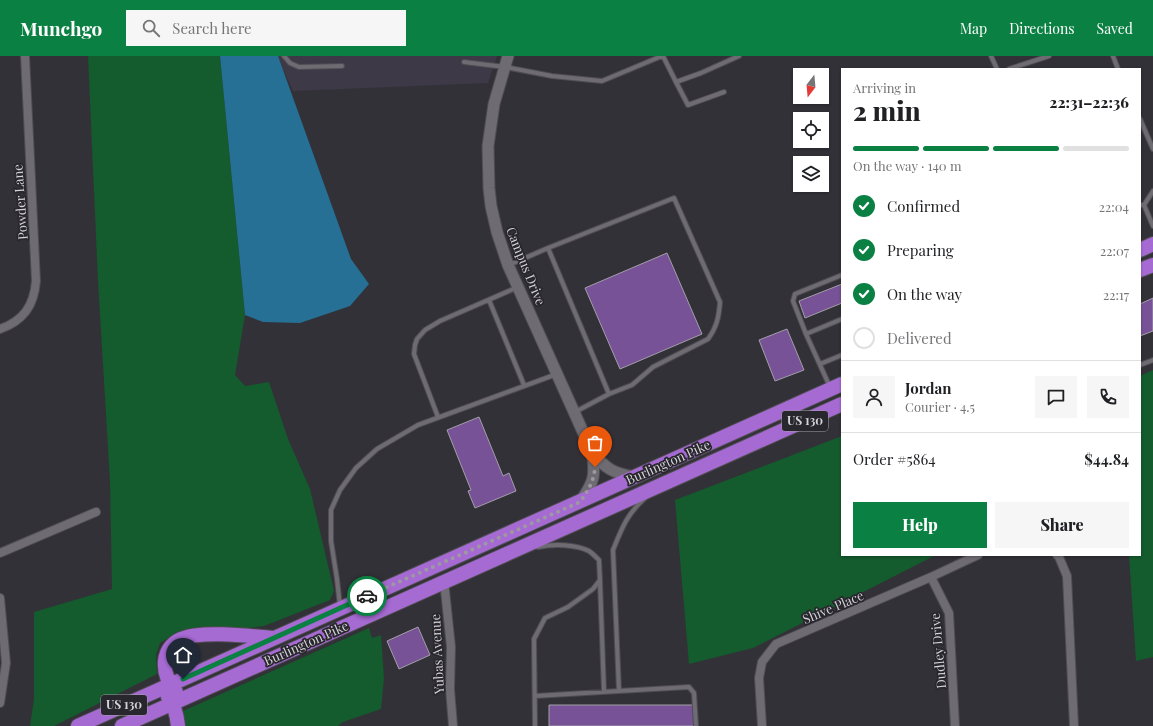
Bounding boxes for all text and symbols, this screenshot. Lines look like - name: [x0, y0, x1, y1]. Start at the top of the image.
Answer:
- search box: [126, 10, 406, 46]
- text: Munchgo: [20, 15, 102, 41]
- icon: search: [140, 17, 162, 39]
- text: Search here: [172, 18, 252, 38]
- text: Map: [960, 19, 987, 38]
- text: Directions: [1009, 19, 1075, 38]
- text: Saved: [1097, 19, 1133, 38]
- north arrow: [793, 68, 829, 104]
- map controls: [793, 68, 829, 192]
- text: Arriving in: [853, 79, 916, 96]
- text: 22:31–22:36: [1049, 92, 1129, 112]
- text: 2 min: [853, 93, 921, 128]
- button: locate: [793, 112, 829, 148]
- button: layers: [793, 156, 829, 192]
- text: On the way · 140 m: [853, 157, 961, 174]
- street label: Powder Lane: [8, 163, 31, 240]
- icon: check: [853, 195, 875, 217]
- text: Confirmed: [887, 196, 960, 216]
- text: 22:04: [1099, 198, 1129, 215]
- street label: Campus Drive: [503, 224, 550, 308]
- icon: check: [853, 239, 875, 261]
- text: Preparing: [887, 240, 954, 260]
- text: 22:07: [1100, 242, 1129, 259]
- icon: check: [853, 283, 875, 305]
- text: On the way: [887, 284, 962, 304]
- text: 22:17: [1103, 286, 1129, 303]
- text: Delivered: [887, 328, 952, 348]
- button: person: [853, 376, 895, 418]
- button: chat: [1035, 376, 1077, 418]
- button: phone: [1087, 376, 1129, 418]
- text: Jordan: [905, 378, 951, 398]
- text: Courier · 4.5: [905, 398, 975, 415]
- road number: US 130: [782, 411, 828, 431]
- pin: [578, 426, 612, 467]
- icon: bag: [584, 432, 606, 454]
- street label: Burlington Pike: [623, 435, 713, 488]
- text: Order #5864: [853, 449, 936, 469]
- text: $44.84: [1084, 449, 1129, 469]
- button: Help: [853, 502, 987, 548]
- button: Share: [995, 502, 1129, 548]
- courier: [347, 576, 387, 616]
- icon: car: [356, 585, 378, 607]
- street label: Shive Place: [800, 586, 866, 627]
- street label: Dudley Drive: [926, 612, 949, 690]
- street label: Yubas Avenue: [426, 613, 447, 696]
- street label: Burlington Pike: [261, 616, 351, 669]
- pin: [166, 638, 200, 679]
- icon: home: [172, 644, 194, 666]
- road number: US 130: [101, 695, 147, 715]

